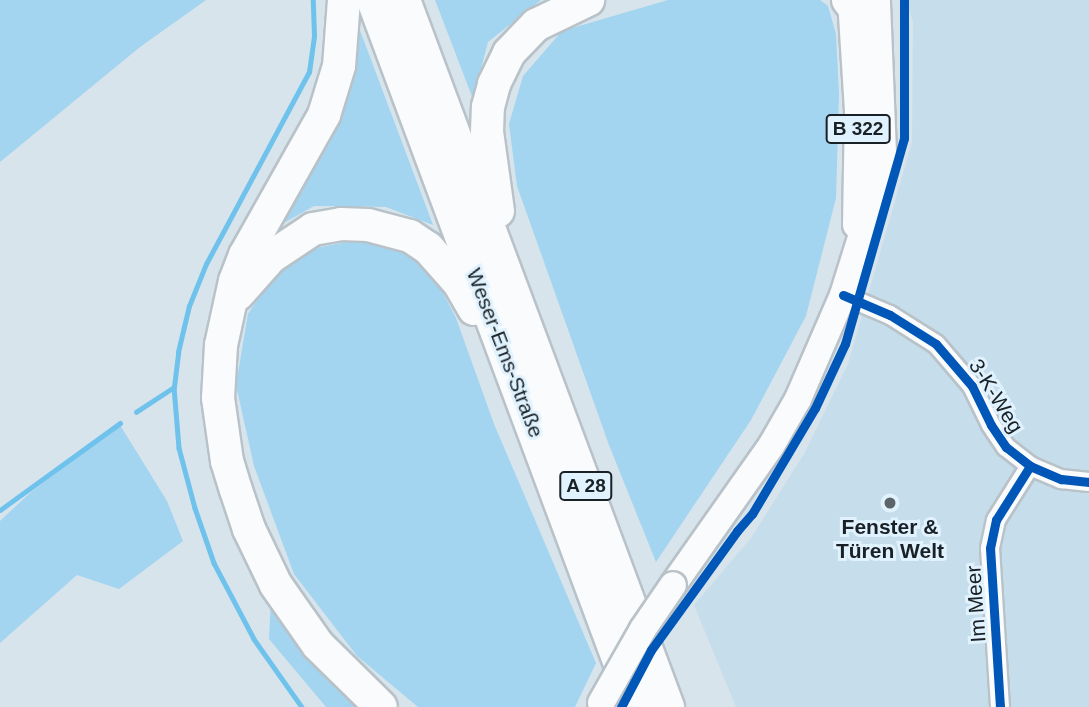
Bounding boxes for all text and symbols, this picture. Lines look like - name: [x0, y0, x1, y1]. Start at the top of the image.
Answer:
- road number: B 322: [825, 113, 891, 144]
- street label: Weser-Ems-Straße: [461, 265, 549, 441]
- street label: 3-K-Weg: [963, 354, 1029, 438]
- road number: A 28: [558, 471, 614, 502]
- marker: Fenster & Türen Welt: [882, 495, 898, 511]
- place label: Fenster & Türen Welt: [836, 514, 944, 564]
- street label: Im Meer: [961, 565, 991, 643]

